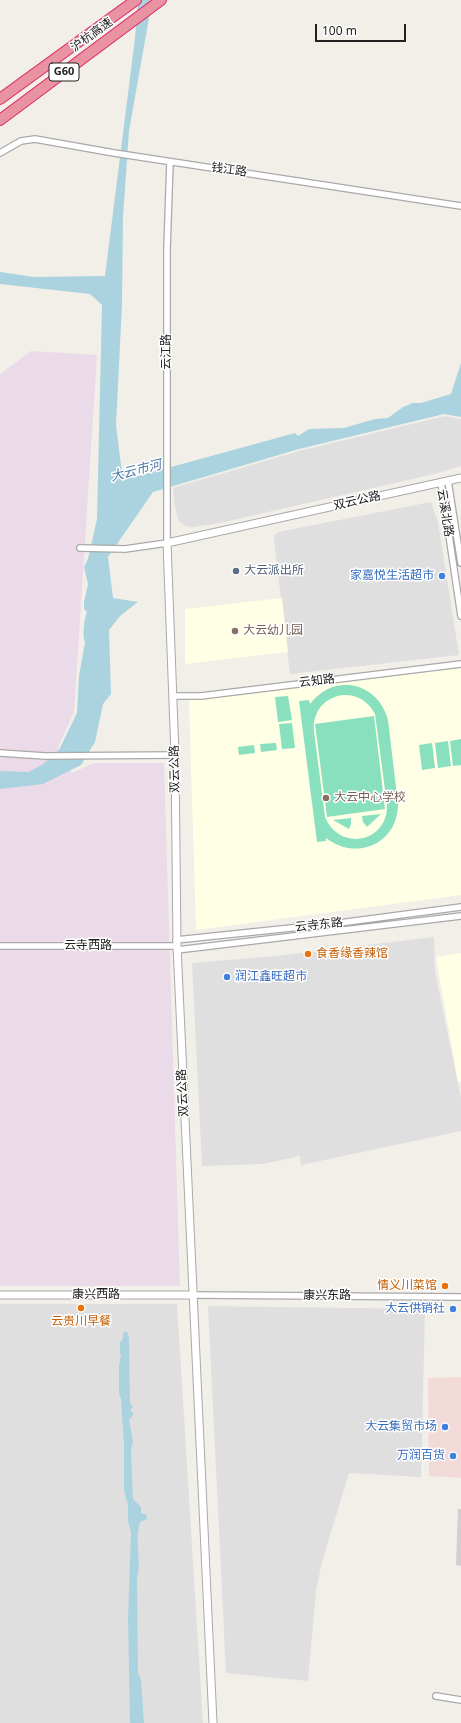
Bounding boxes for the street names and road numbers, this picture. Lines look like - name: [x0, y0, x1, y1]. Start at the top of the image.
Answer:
- street label: 沪杭高速: [68, 15, 116, 55]
- road number: G60: [49, 63, 79, 81]
- street label: 钱江路: [210, 160, 248, 180]
- street label: 云江路: [160, 334, 174, 370]
- street label: 云溪北路: [434, 488, 456, 538]
- street label: 双云公路: [332, 489, 382, 513]
- street label: 云知路: [298, 672, 336, 690]
- street label: 双云公路: [167, 745, 183, 793]
- street label: 云寺东路: [294, 915, 344, 935]
- street label: 云寺西路: [64, 939, 112, 953]
- street label: 双云公路: [175, 1069, 191, 1117]
- street label: 康兴西路: [72, 1288, 120, 1302]
- street label: 康兴东路: [303, 1289, 351, 1303]

